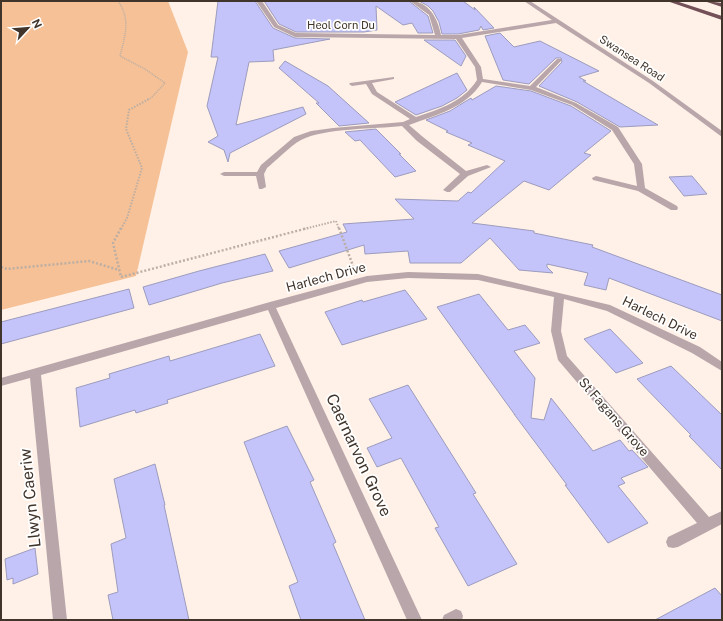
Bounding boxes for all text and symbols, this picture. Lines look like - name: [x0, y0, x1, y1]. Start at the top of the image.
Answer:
- north arrow: [8, 8, 48, 48]
- text: N: [30, 17, 44, 30]
- street label: Heol Corn Du: [307, 19, 375, 31]
- street label: Swansea Road: [597, 33, 667, 83]
- street label: Harlech Drive: [285, 259, 367, 295]
- street label: Harlech Drive: [620, 293, 700, 343]
- street label: St Fagans Grove: [576, 375, 652, 459]
- street label: Caernarvon Grove: [322, 391, 396, 519]
- street label: Llwyn Caeriw: [15, 447, 45, 549]

